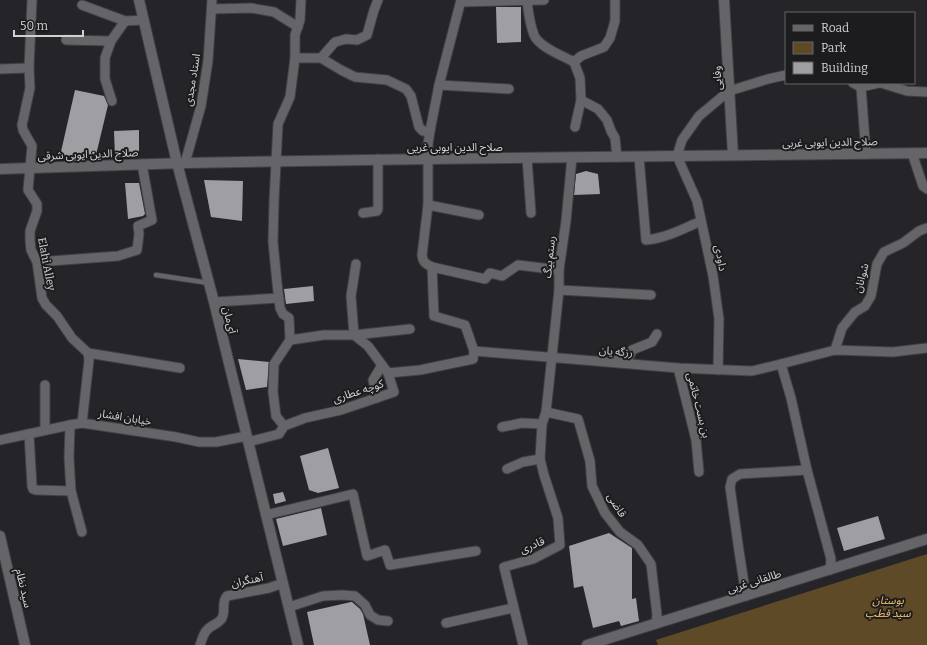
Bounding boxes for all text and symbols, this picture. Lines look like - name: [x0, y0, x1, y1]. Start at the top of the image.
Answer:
- scale bar: [14, 12, 83, 38]
- legend: [785, 12, 915, 84]
- text: 50 m: [20, 19, 49, 33]
- text: Road: [821, 21, 849, 35]
- text: Park: [821, 41, 847, 55]
- street label: استاد مجدی: [182, 53, 203, 107]
- text: Building: [821, 61, 868, 75]
- street label: وفایی: [710, 65, 725, 91]
- street label: صلاح الدین ایوبی غربی: [782, 135, 878, 151]
- street label: صلاح الدین ایوبی غریی: [407, 141, 503, 155]
- street label: صلاح الدین ایوبی شرقی: [38, 146, 139, 164]
- street label: رستم بیگ: [541, 235, 560, 279]
- street label: Elahi Alley: [35, 236, 58, 292]
- street label: داودی: [712, 244, 729, 272]
- street label: شوانان: [851, 262, 872, 294]
- street label: آی‌مان: [220, 305, 239, 336]
- street label: رزگه یان: [599, 344, 633, 359]
- street label: بن بست خاتمی: [684, 371, 713, 439]
- street label: کوچه عطاری: [331, 377, 386, 407]
- street label: خیابان افشار: [96, 407, 153, 428]
- street label: قاضی: [604, 491, 629, 520]
- street label: قادری: [518, 534, 547, 556]
- street label: سید نظام: [12, 567, 34, 610]
- street label: طالقانی غربی: [725, 567, 783, 596]
- street label: آهنگران: [230, 571, 265, 590]
- park label: بوستان سید قطب: [865, 594, 911, 620]

